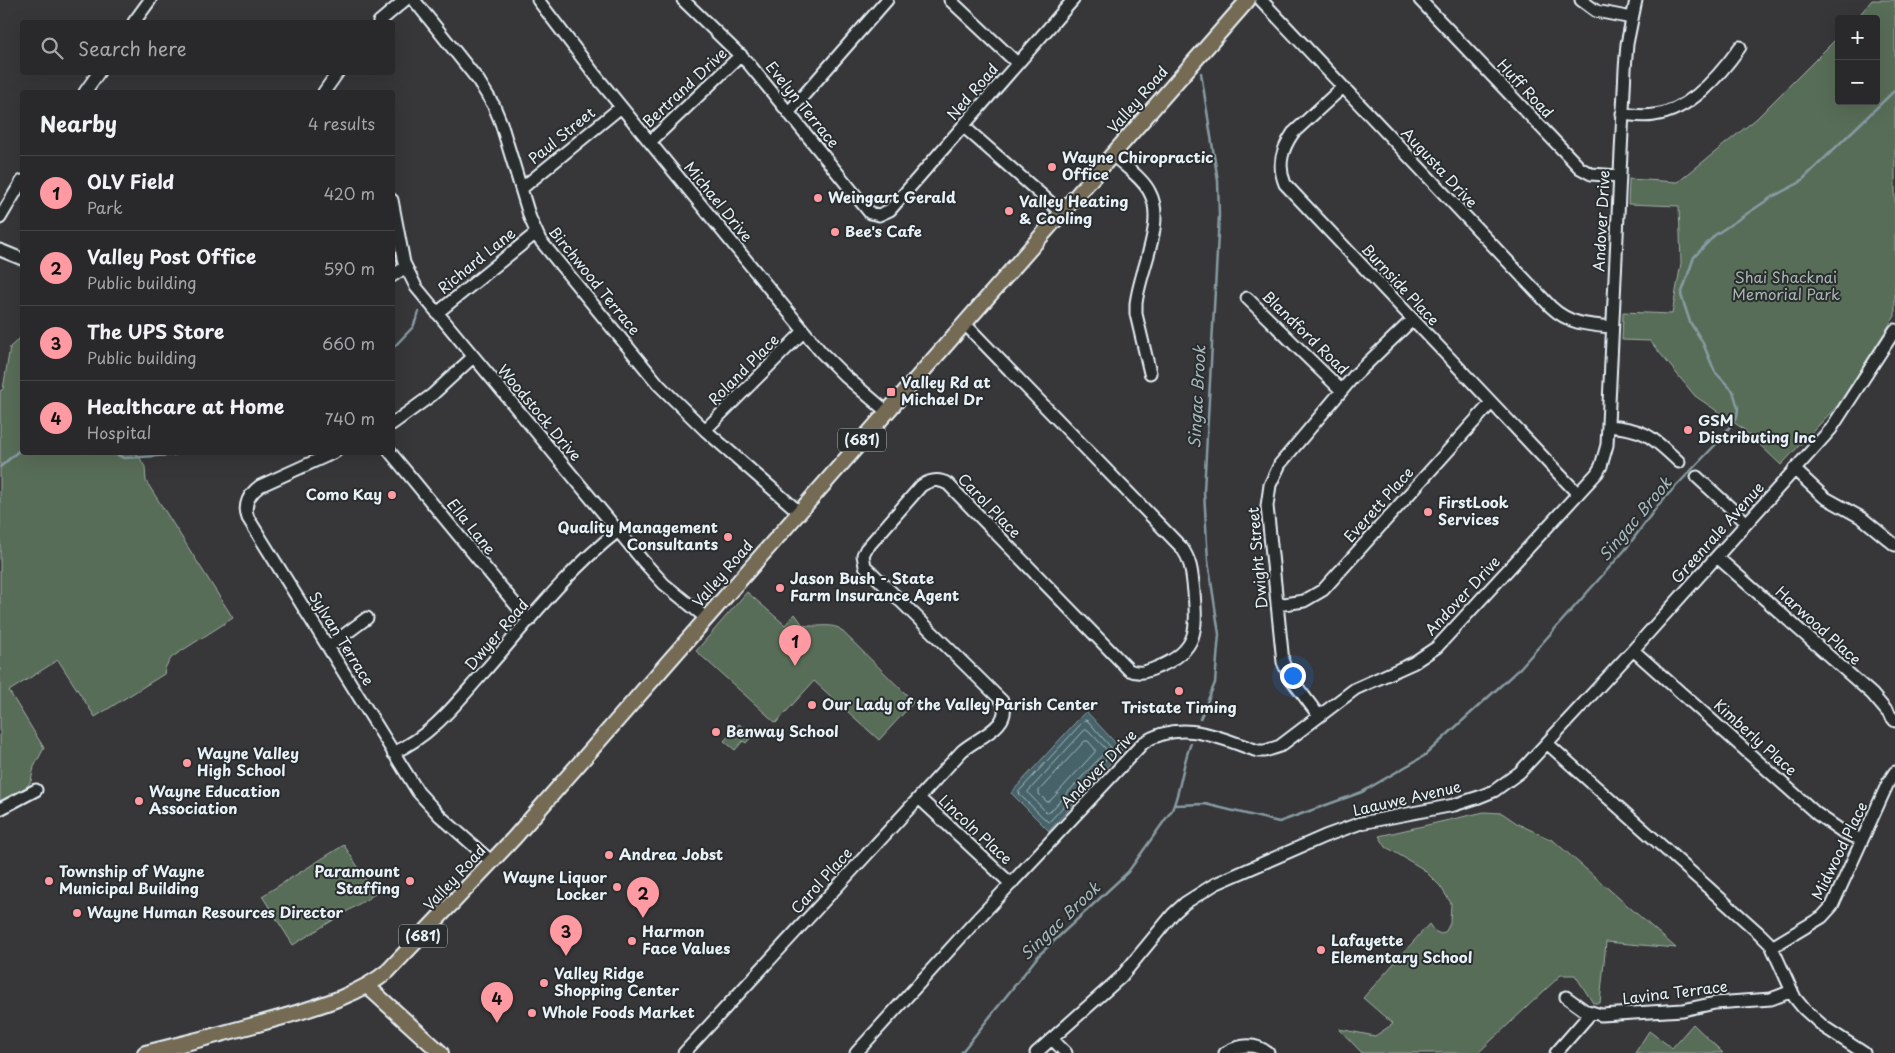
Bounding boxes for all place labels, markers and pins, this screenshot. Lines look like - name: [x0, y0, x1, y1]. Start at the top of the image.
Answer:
- place label: Wayne Chiropractic Office: [1062, 145, 1213, 185]
- marker: Wayne Chiropractic Office: [1046, 161, 1058, 173]
- place label: Weingart Gerald: [828, 185, 956, 208]
- place label: Valley Heating & Cooling: [1019, 189, 1128, 229]
- marker: Weingart Gerald: [812, 192, 824, 204]
- marker: Valley Heating & Cooling: [1003, 205, 1015, 217]
- place label: Bee's Cafe: [845, 219, 922, 242]
- marker: Bee's Cafe: [829, 226, 841, 238]
- place label: Valley Rd at Michael Dr: [901, 370, 991, 410]
- marker: Valley Rd at Michael Dr: [885, 386, 897, 398]
- place label: GSM Distributing Inc: [1698, 408, 1816, 448]
- marker: GSM Distributing Inc: [1682, 424, 1694, 436]
- place label: Como Kay: [306, 482, 382, 505]
- marker: Como Kay: [386, 489, 398, 501]
- place label: FirstLook Services: [1438, 490, 1509, 530]
- marker: FirstLook Services: [1422, 506, 1434, 518]
- place label: Quality Management Consultants: [558, 515, 718, 555]
- marker: Quality Management Consultants: [722, 531, 734, 543]
- place label: Jason Bush - State Farm Insurance Agent: [790, 566, 959, 606]
- marker: Jason Bush - State Farm Insurance Agent: [774, 582, 786, 594]
- pin: 1: [779, 625, 811, 666]
- marker: Tristate Timing: [1173, 685, 1185, 697]
- place label: Our Lady of the Valley Parish Center: [822, 692, 1098, 715]
- place label: Tristate Timing: [1121, 695, 1237, 718]
- marker: Our Lady of the Valley Parish Center: [806, 699, 818, 711]
- place label: Benway School: [726, 719, 839, 742]
- marker: Benway School: [710, 726, 722, 738]
- place label: Wayne Valley High School: [197, 741, 299, 781]
- marker: Wayne Valley High School: [181, 757, 193, 769]
- place label: Wayne Education Association: [149, 779, 280, 819]
- marker: Wayne Education Association: [133, 795, 145, 807]
- place label: Andrea Jobst: [619, 842, 723, 865]
- marker: Andrea Jobst: [603, 849, 615, 861]
- place label: Township of Wayne Municipal Building: [59, 859, 205, 899]
- place label: Paramount Staffing: [314, 859, 400, 899]
- place label: Wayne Liquor Locker: [503, 865, 607, 905]
- marker: Township of Wayne Municipal Building: [43, 875, 55, 887]
- marker: Paramount Staffing: [404, 875, 416, 887]
- pin: 2: [627, 877, 659, 918]
- marker: Wayne Liquor Locker: [611, 881, 623, 893]
- place label: Wayne Human Resources Director: [87, 900, 344, 923]
- marker: Wayne Human Resources Director: [71, 907, 83, 919]
- pin: 3: [550, 915, 582, 956]
- place label: Harmon Face Values: [642, 919, 730, 959]
- place label: Lafayette Elementary School: [1331, 928, 1472, 968]
- marker: Harmon Face Values: [626, 935, 638, 947]
- marker: Lafayette Elementary School: [1315, 944, 1327, 956]
- place label: Valley Ridge Shopping Center: [554, 961, 679, 1001]
- marker: Valley Ridge Shopping Center: [538, 977, 550, 989]
- pin: 4: [481, 982, 513, 1023]
- place label: Whole Foods Market: [542, 1000, 695, 1023]
- marker: Whole Foods Market: [526, 1007, 538, 1019]

